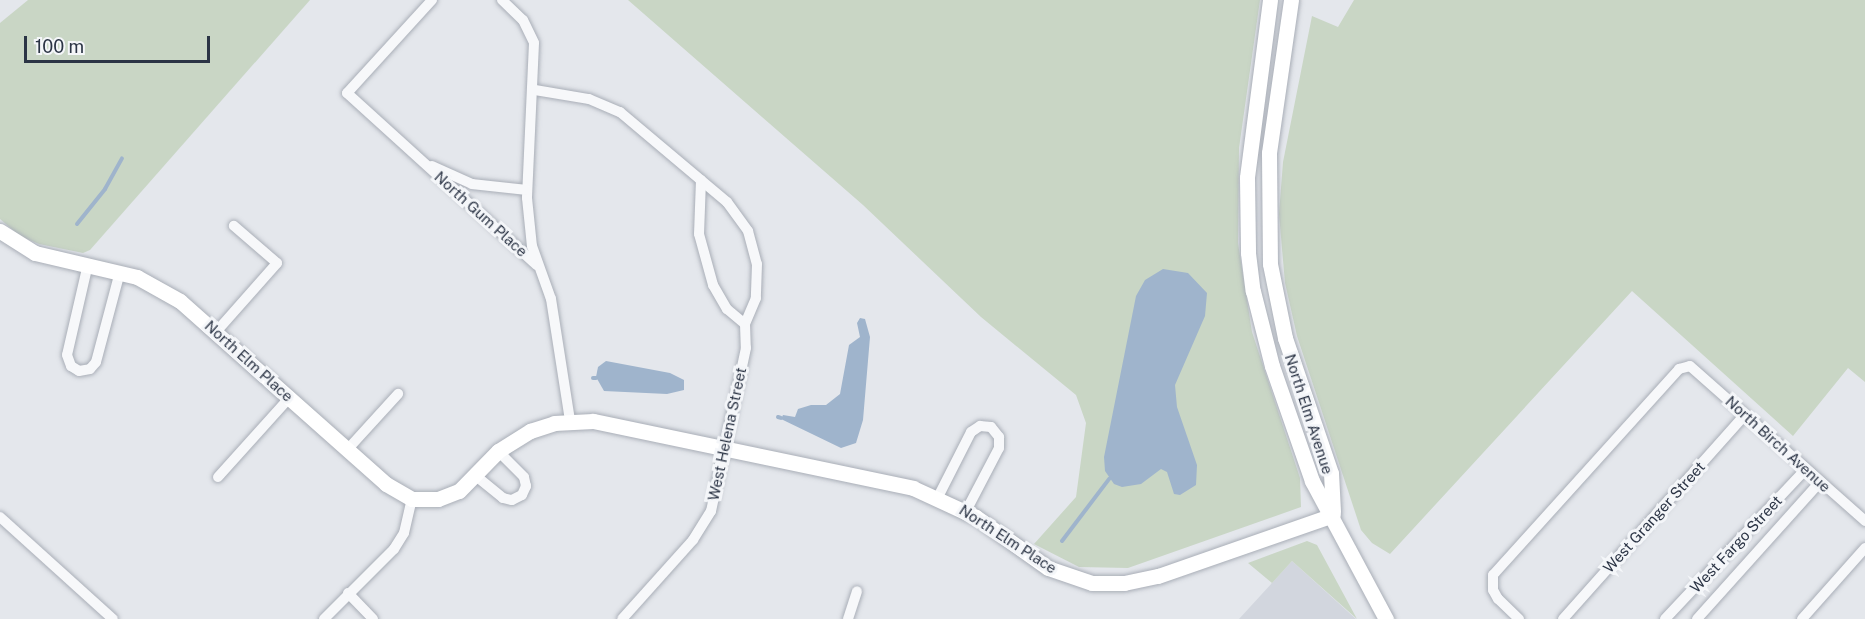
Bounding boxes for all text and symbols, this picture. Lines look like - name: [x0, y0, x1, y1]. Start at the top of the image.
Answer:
- scale bar: [27, 24, 213, 62]
- text: 100 m: [35, 36, 84, 57]
- street label: North Gum Place: [431, 168, 531, 260]
- street label: North Elm Place: [201, 317, 297, 405]
- street label: North Elm Avenue: [1281, 352, 1337, 476]
- street label: West Helena Street: [704, 366, 750, 502]
- street label: North Birch Avenue: [1722, 392, 1834, 496]
- street label: West Granger Street: [1599, 458, 1709, 576]
- street label: West Fargo Street: [1686, 492, 1786, 596]
- street label: North Elm Place: [956, 501, 1060, 577]

